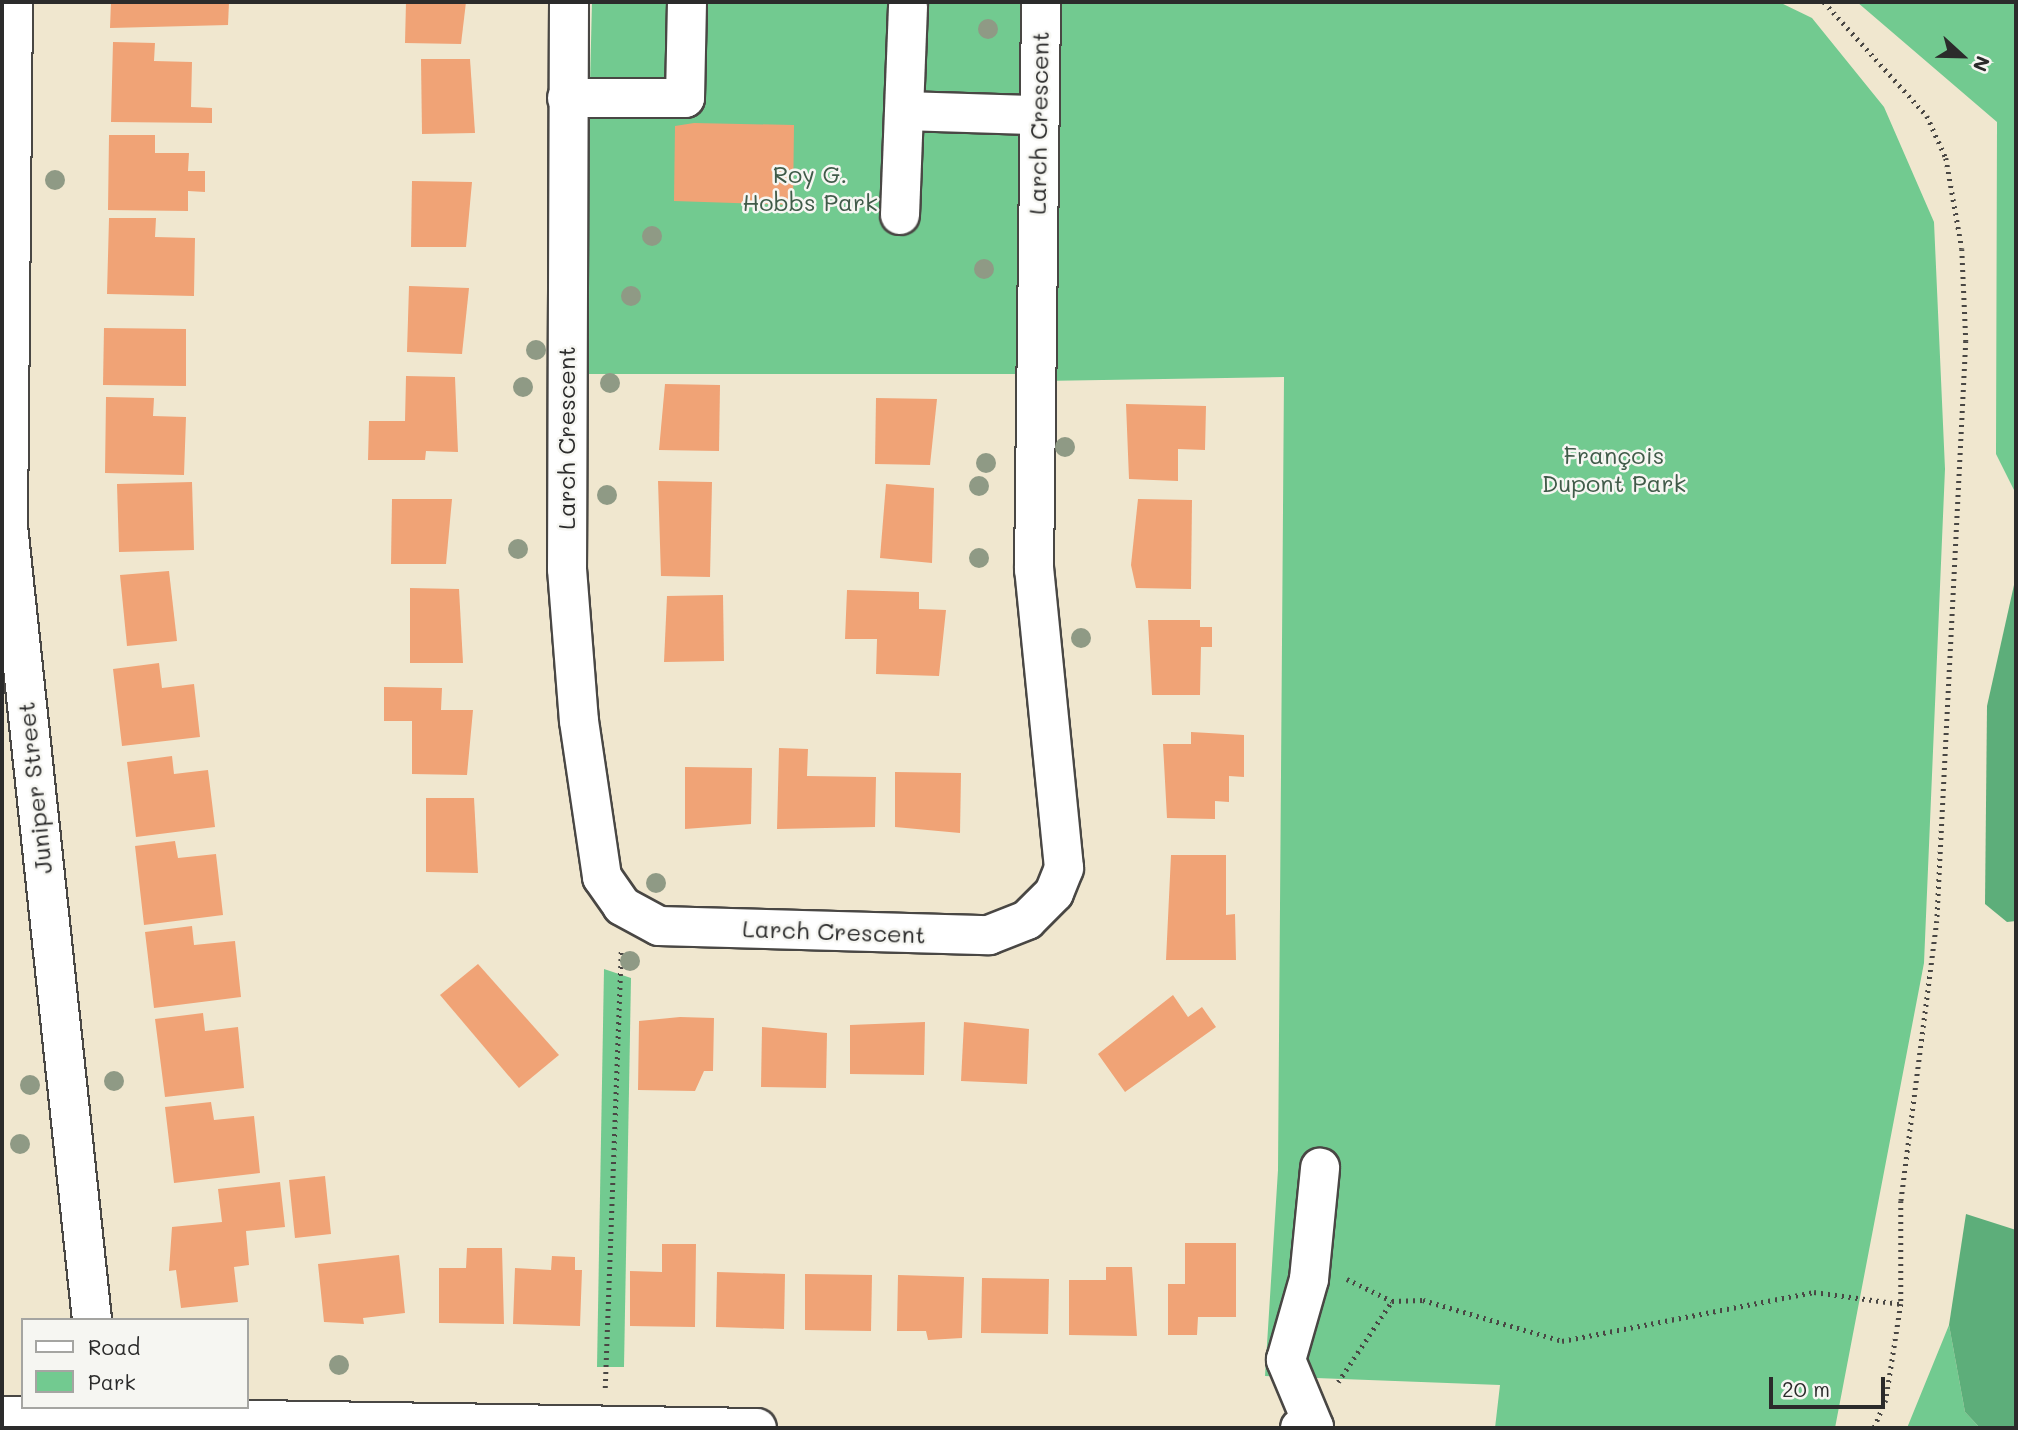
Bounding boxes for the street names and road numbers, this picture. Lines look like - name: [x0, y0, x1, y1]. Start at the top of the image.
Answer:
- street label: Larch Crescent: [1022, 31, 1054, 215]
- street label: Larch Crescent: [552, 346, 580, 530]
- street label: Juniper Street: [11, 701, 57, 875]
- street label: Larch Crescent: [742, 913, 926, 949]

